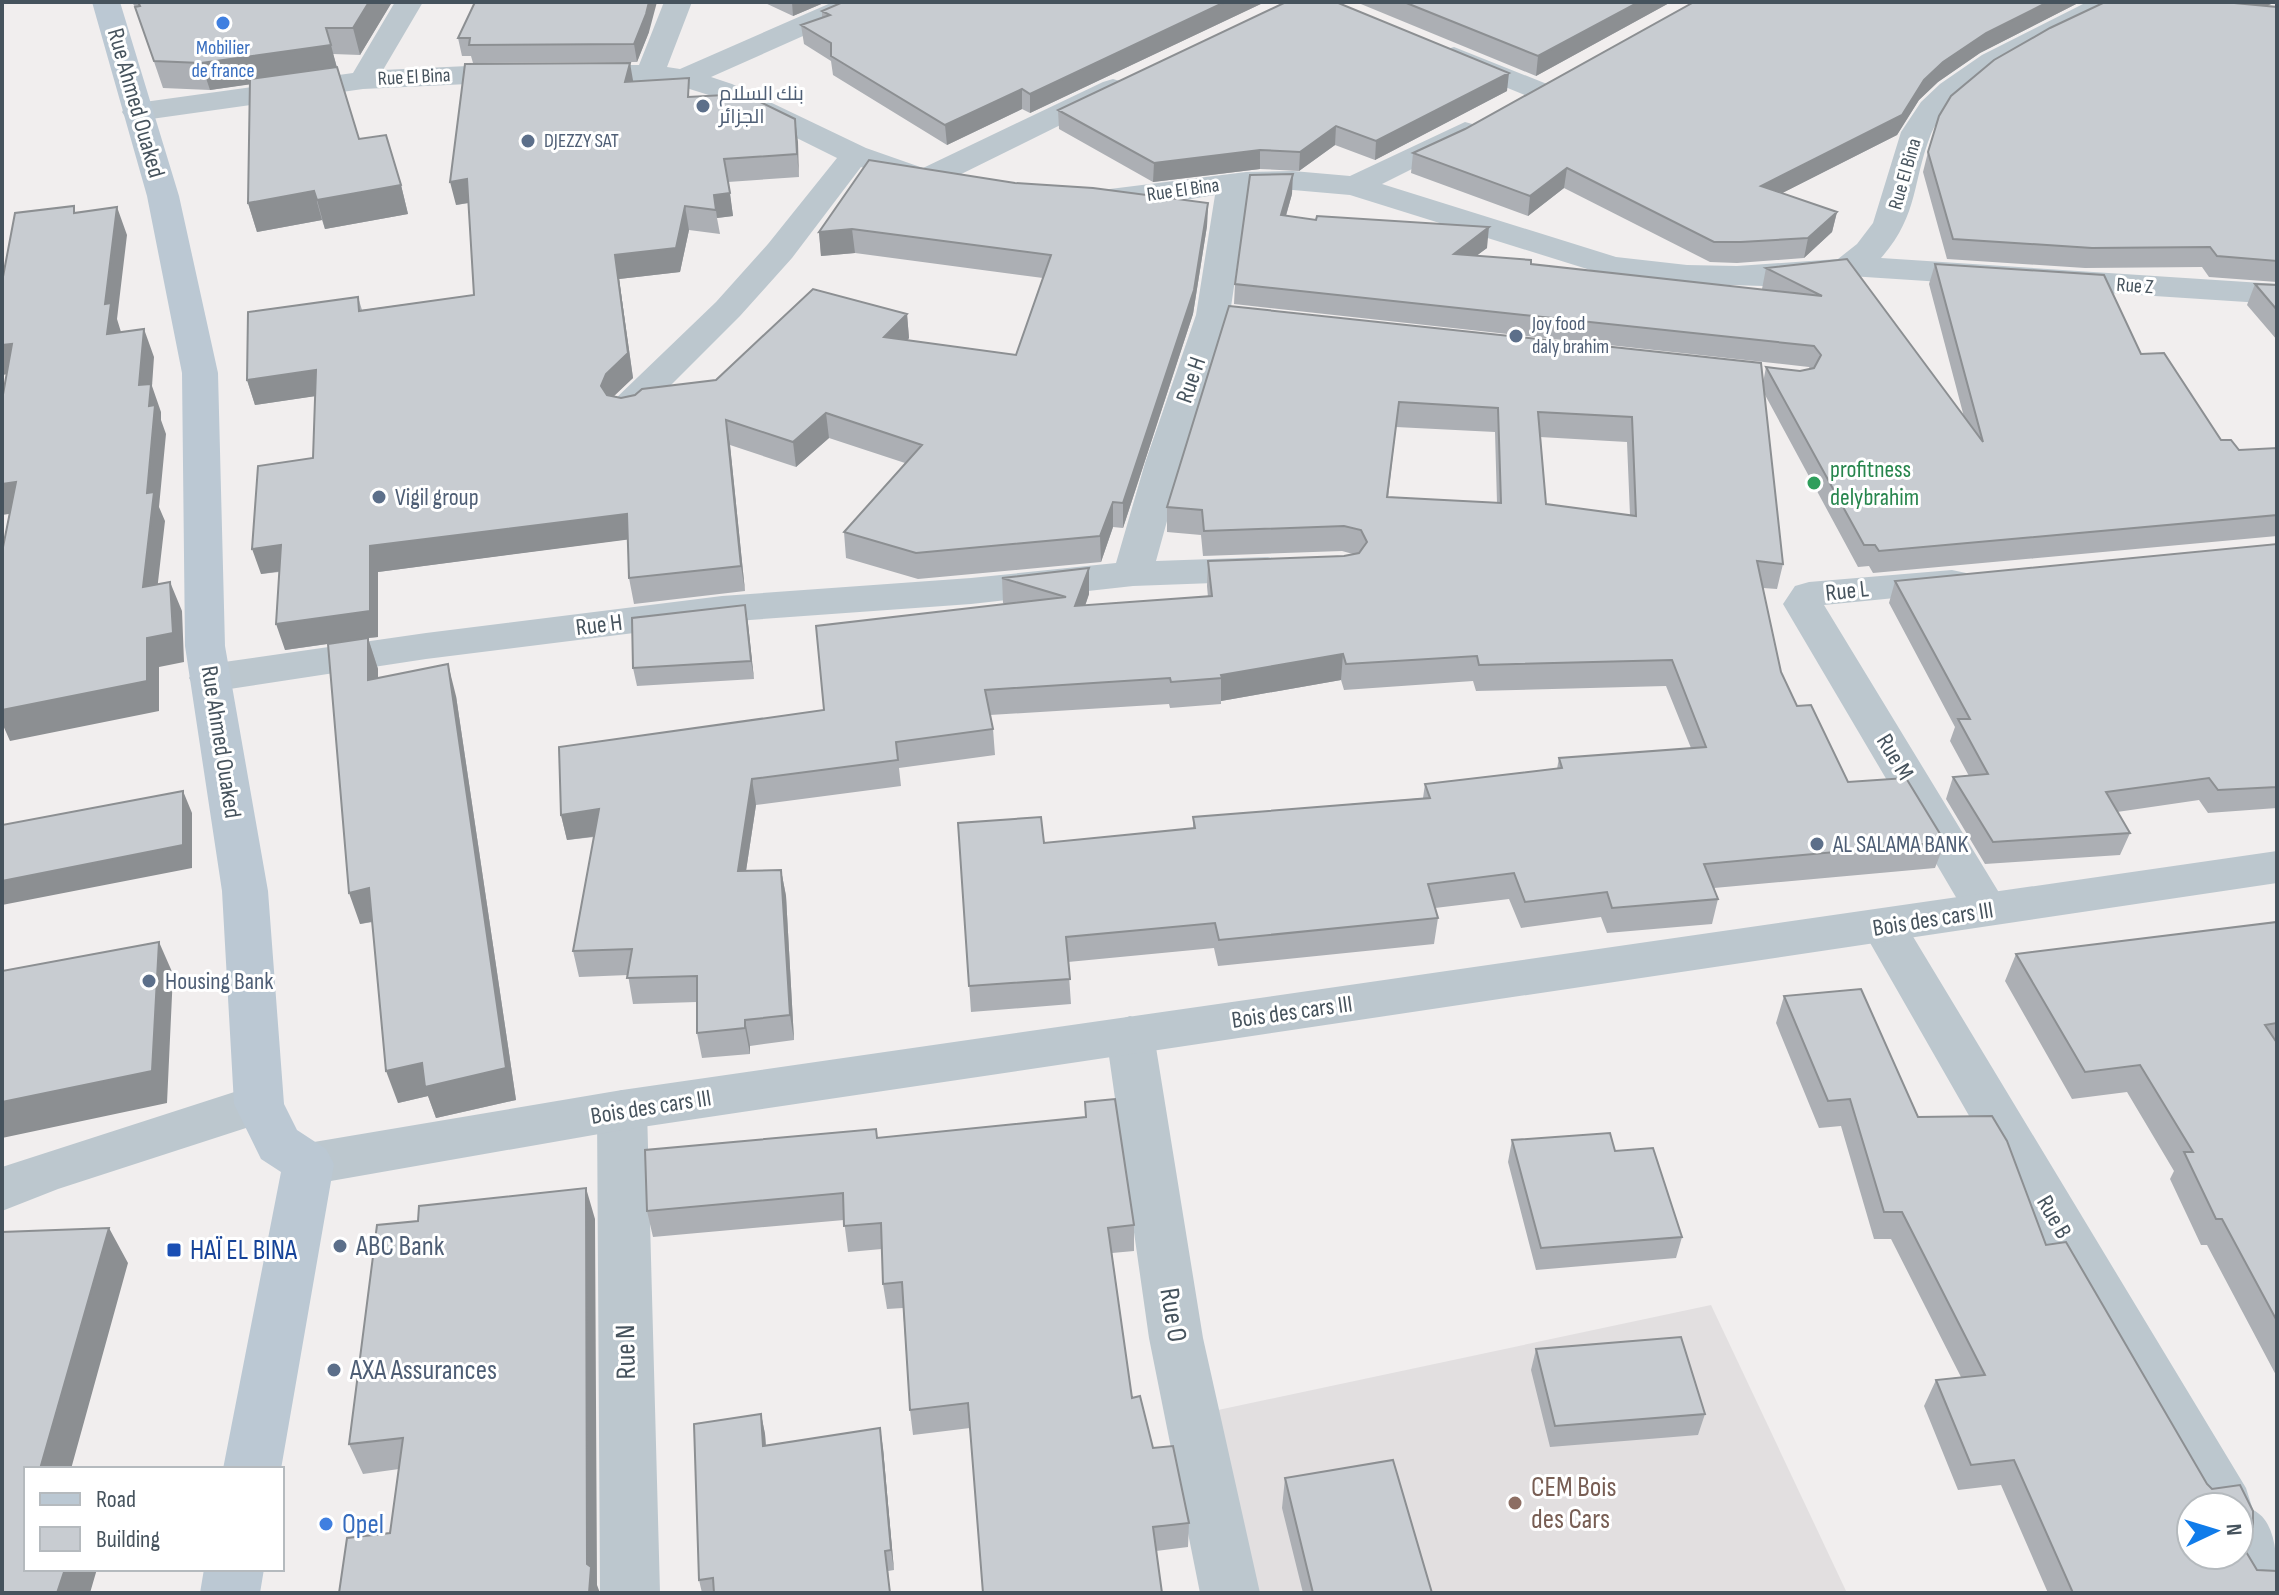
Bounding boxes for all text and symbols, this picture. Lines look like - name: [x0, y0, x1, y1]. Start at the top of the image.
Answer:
- marker: Mobilier de france: [214, 14, 232, 32]
- street label: Rue Ahmed Ouaked: [101, 25, 171, 181]
- place label: Mobilier de france: [192, 36, 254, 83]
- street label: Rue El Bina: [377, 63, 451, 91]
- place label: بنك السلام الجزائر: [718, 82, 804, 129]
- marker: بنك السلام الجزائر: [694, 97, 712, 115]
- place label: DJEZZY SAT: [544, 129, 619, 153]
- marker: DJEZZY SAT: [519, 132, 537, 150]
- street label: Rue El Bina: [1883, 136, 1927, 212]
- street label: Rue El Bina: [1145, 173, 1221, 207]
- street label: Rue Z: [2116, 273, 2154, 299]
- place label: Joy food daly brahim: [1531, 312, 1609, 359]
- marker: Joy food daly brahim: [1507, 327, 1525, 345]
- street label: Rue H: [1170, 353, 1212, 407]
- place label: profitness delybrahim: [1830, 455, 1919, 512]
- marker: profitness delybrahim: [1805, 474, 1823, 492]
- place label: Vigil group: [395, 483, 479, 512]
- marker: Vigil group: [370, 488, 388, 506]
- street label: Rue L: [1824, 574, 1870, 608]
- street label: Rue H: [574, 608, 624, 642]
- street label: Rue Ahmed Ouaked: [195, 664, 247, 820]
- street label: Rue M: [1870, 729, 1920, 785]
- place label: AL SALAMA BANK: [1832, 830, 1968, 859]
- marker: AL SALAMA BANK: [1808, 835, 1826, 853]
- street label: Bois des cars III: [1871, 895, 1995, 943]
- place label: Housing Bank: [165, 967, 273, 996]
- marker: Housing Bank: [140, 972, 158, 990]
- street label: Bois des cars III: [1230, 989, 1354, 1035]
- street label: Bois des cars III: [589, 1083, 713, 1131]
- street label: Rue B: [2030, 1190, 2078, 1244]
- place label: ABC Bank: [355, 1230, 445, 1263]
- place label: HAÏ EL BINA: [190, 1234, 298, 1267]
- marker: ABC Bank: [331, 1237, 349, 1255]
- marker: HAÏ EL BINA: [165, 1241, 183, 1259]
- street label: Rue O: [1152, 1286, 1194, 1344]
- street label: Rue N: [609, 1324, 643, 1380]
- place label: AXA Assurances: [349, 1354, 497, 1387]
- marker: AXA Assurances: [325, 1361, 343, 1379]
- legend: [24, 1467, 284, 1571]
- place label: CEM Bois des Cars: [1531, 1471, 1617, 1536]
- text: Road: [96, 1485, 136, 1514]
- north arrow: [2175, 1491, 2255, 1571]
- marker: CEM Bois des Cars: [1506, 1494, 1524, 1512]
- place label: Opel: [342, 1508, 384, 1541]
- marker: Opel: [317, 1515, 335, 1533]
- text: N: [2220, 1523, 2247, 1537]
- text: Building: [96, 1525, 160, 1554]

